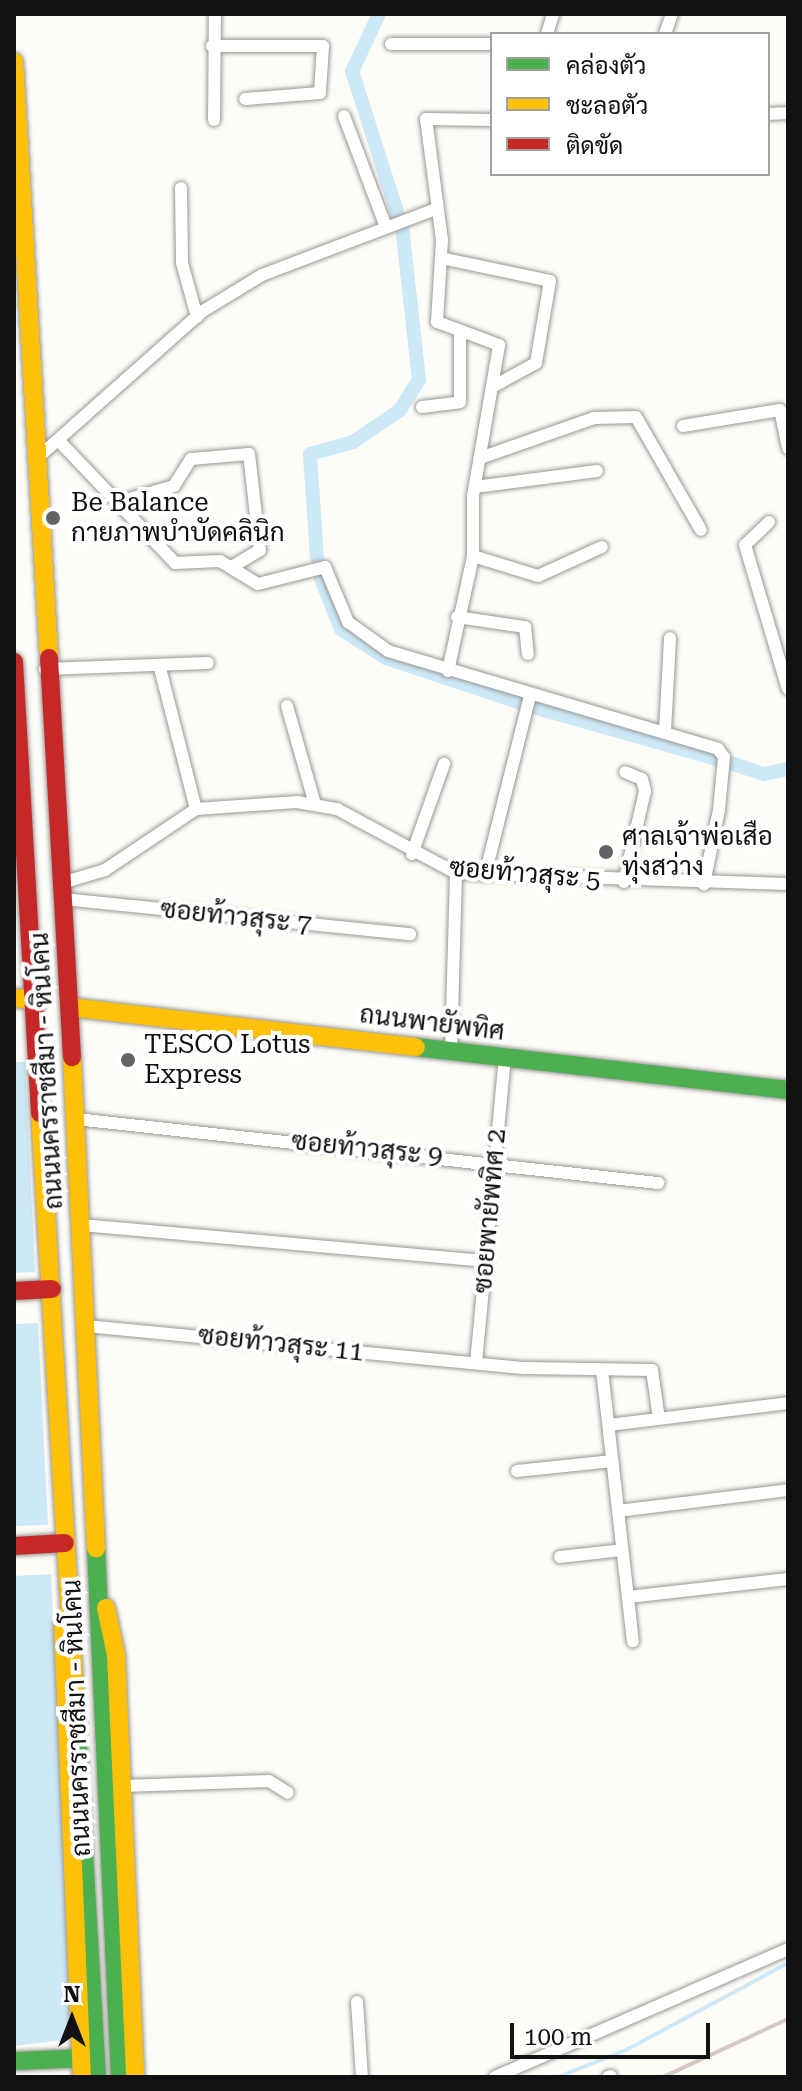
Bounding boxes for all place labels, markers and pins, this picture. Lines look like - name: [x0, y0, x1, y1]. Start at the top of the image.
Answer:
- place label: Be Balance กายภาพบำบัดคลินิก: [71, 487, 285, 548]
- marker: Be Balance กายภาพบำบัดคลินิก: [42, 507, 64, 529]
- place label: ศาลเจ้าพ่อเสือ ทุ่งสว่าง: [622, 821, 773, 882]
- marker: ศาลเจ้าพ่อเสือ ทุ่งสว่าง: [597, 843, 615, 861]
- place label: TESCO Lotus Express: [144, 1029, 310, 1090]
- marker: TESCO Lotus Express: [119, 1051, 137, 1069]

